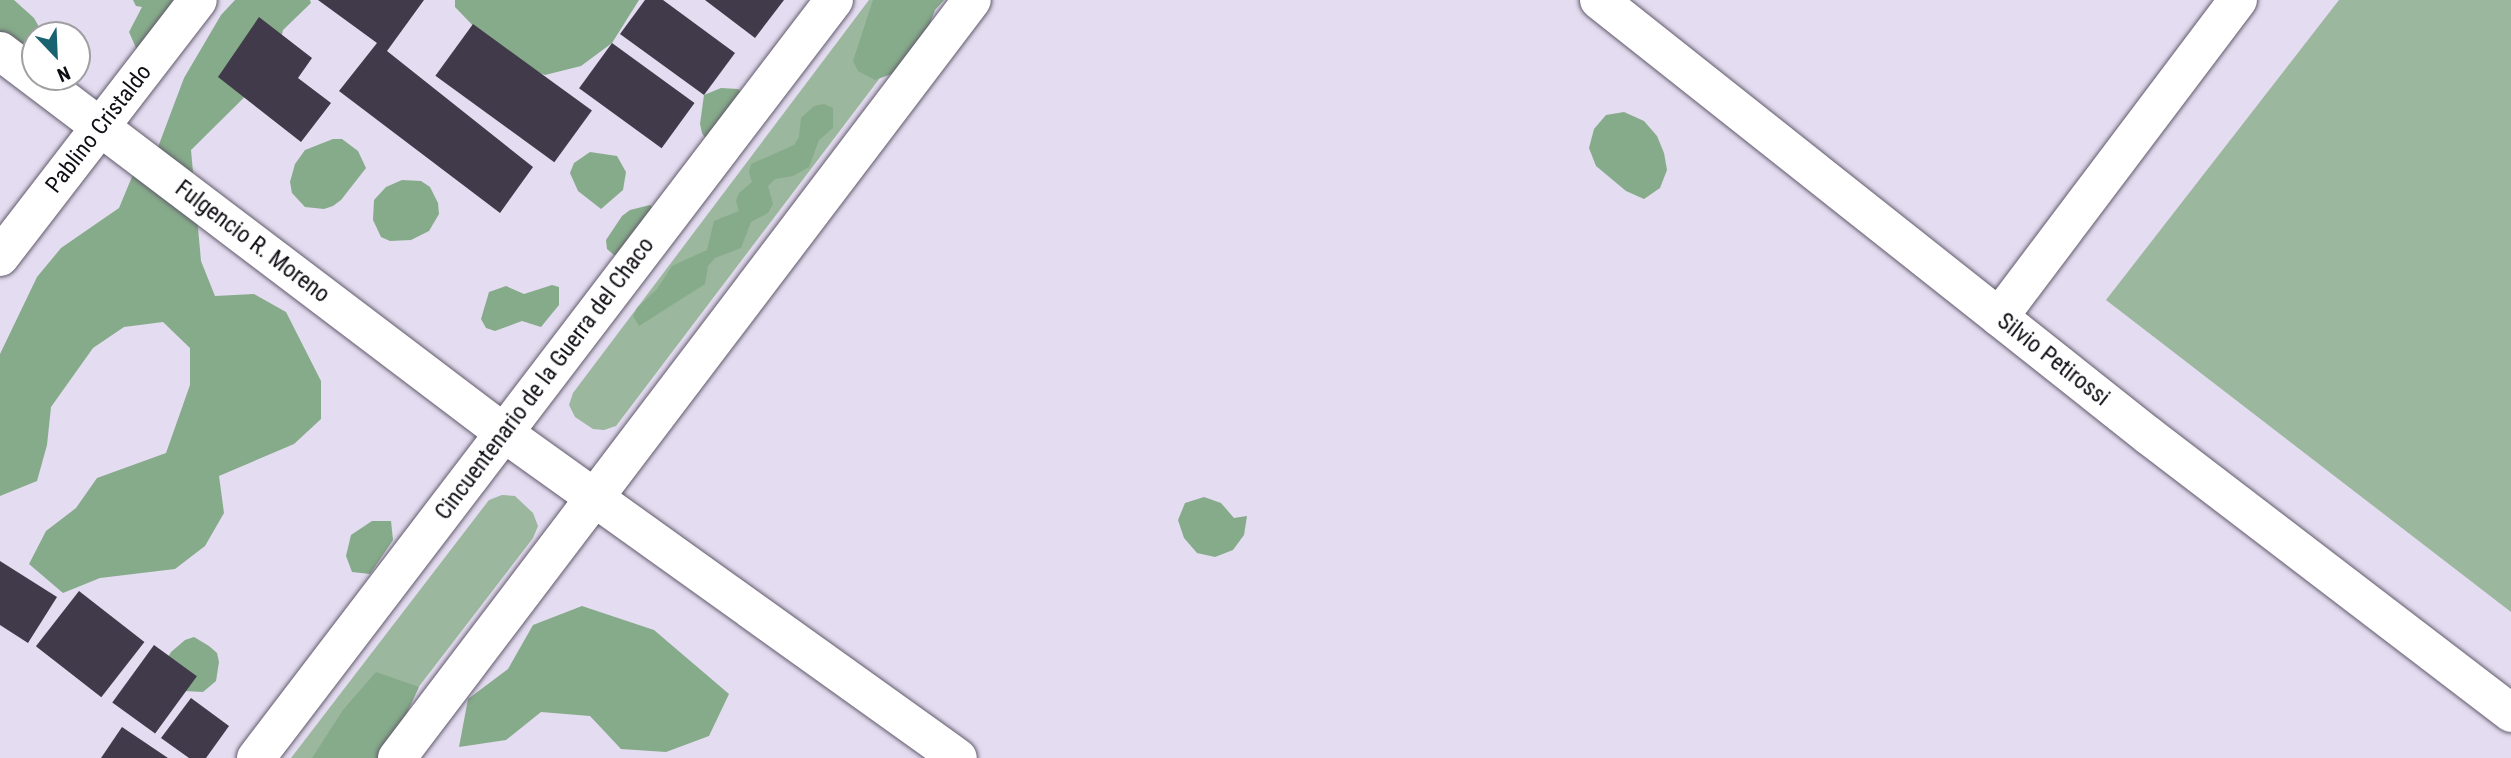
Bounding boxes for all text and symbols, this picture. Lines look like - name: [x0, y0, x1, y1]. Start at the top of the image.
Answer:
- north arrow: [21, 21, 91, 91]
- street label: Pablino Cristaldo: [40, 59, 158, 199]
- text: N: [54, 61, 73, 87]
- street label: Fulgencio R. Moreno: [169, 175, 335, 309]
- street label: Cincuentenario de la Guerra del Chaco: [430, 232, 660, 526]
- street label: Silvio Petirossi: [1992, 308, 2114, 412]

